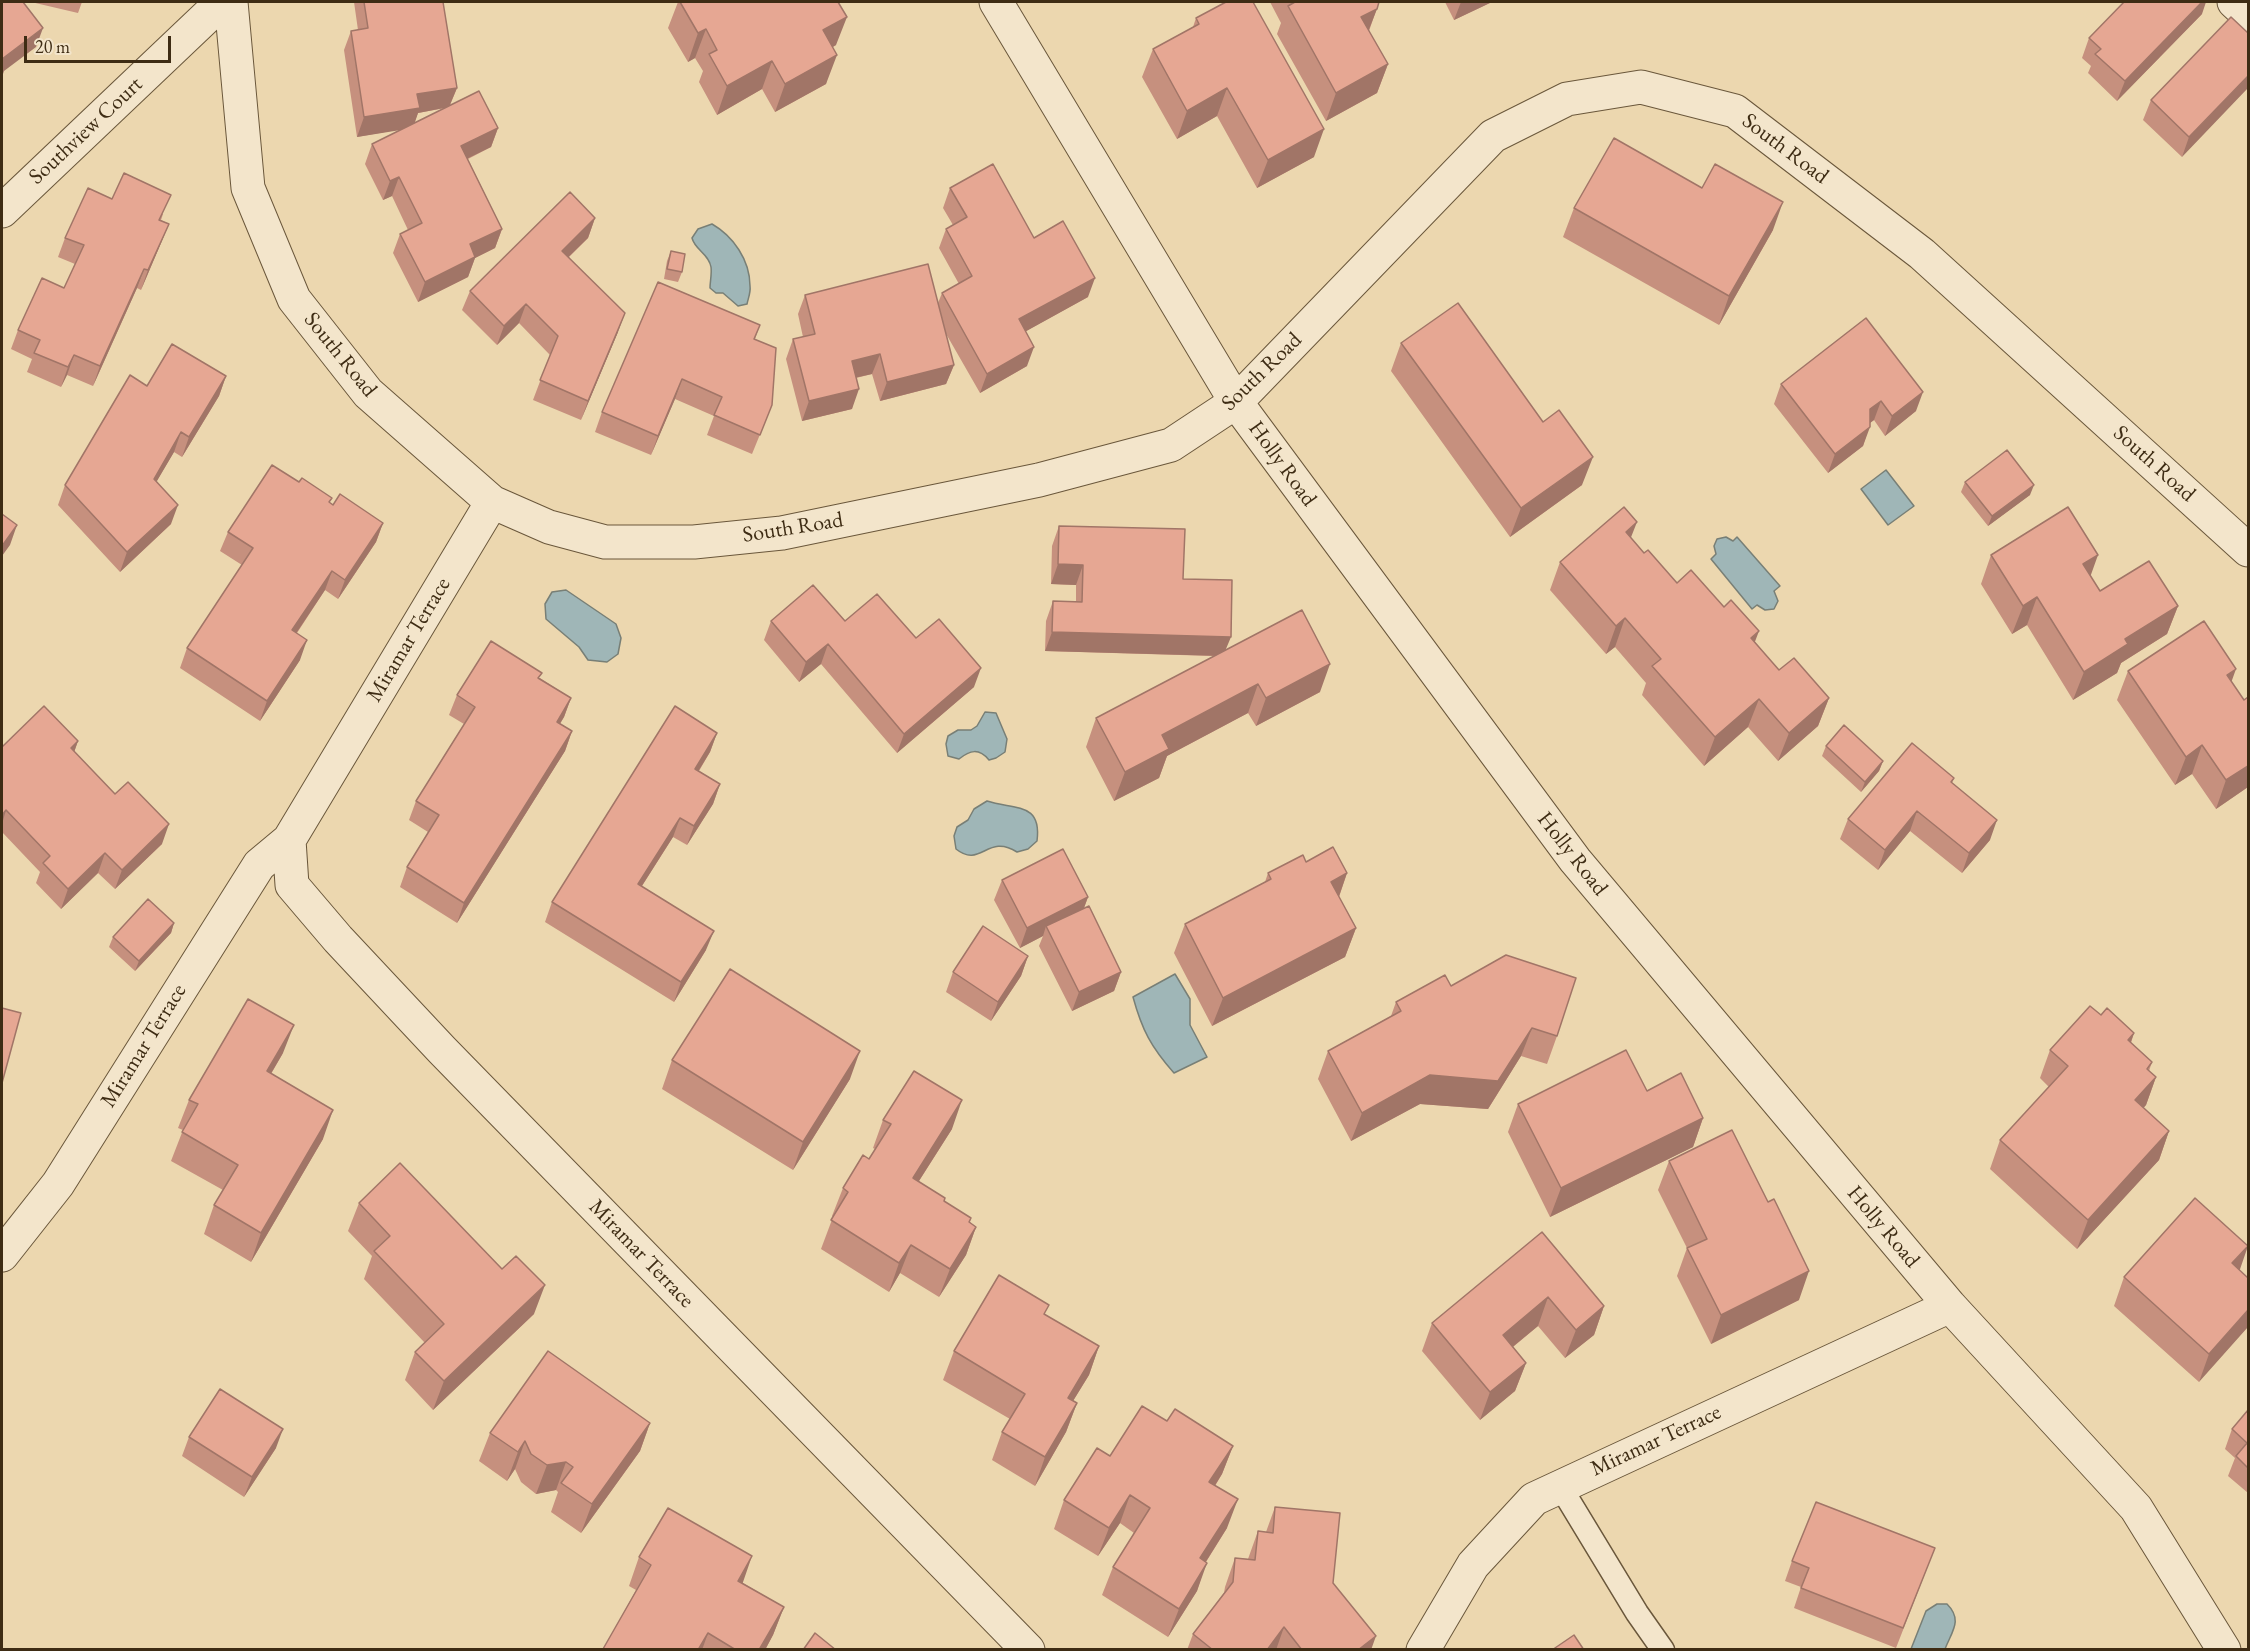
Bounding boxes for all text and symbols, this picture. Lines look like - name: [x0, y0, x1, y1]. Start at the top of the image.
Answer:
- scale bar: [27, 24, 174, 62]
- text: 20 m: [35, 35, 70, 58]
- street label: Southview Court: [24, 72, 148, 190]
- street label: South Road: [1737, 108, 1833, 190]
- street label: South Road: [298, 307, 382, 403]
- street label: South Road: [1216, 327, 1308, 417]
- street label: Holly Road: [1242, 416, 1322, 512]
- street label: South Road: [2107, 420, 2201, 508]
- street label: South Road: [741, 507, 845, 549]
- street label: Miramar Terrace: [361, 573, 457, 707]
- street label: Holly Road: [1531, 807, 1613, 901]
- street label: Miramar Terrace: [96, 979, 192, 1113]
- street label: Holly Road: [1841, 1181, 1925, 1273]
- street label: Miramar Terrace: [583, 1194, 699, 1314]
- street label: Miramar Terrace: [1587, 1399, 1725, 1483]

